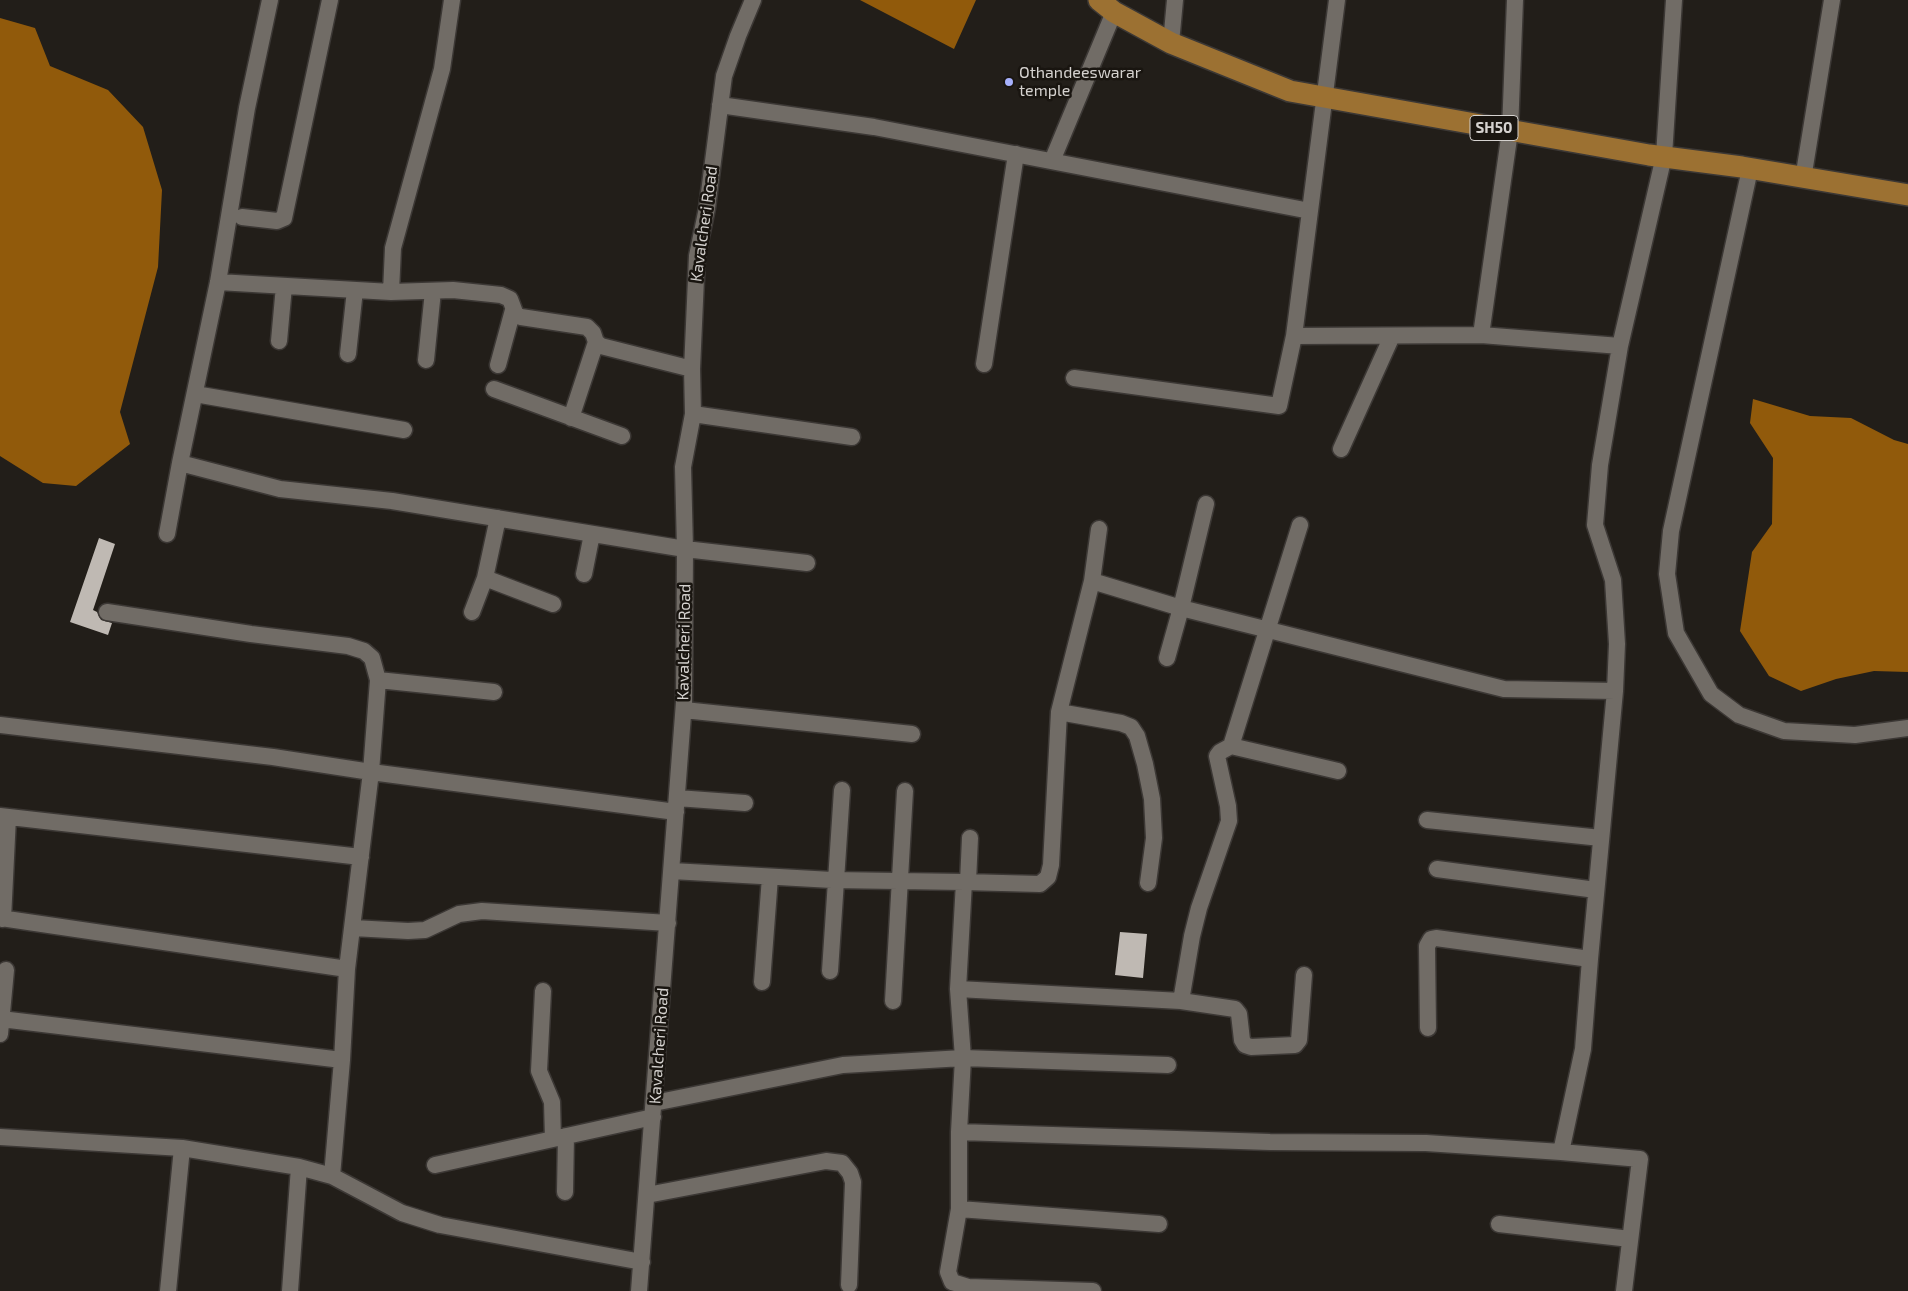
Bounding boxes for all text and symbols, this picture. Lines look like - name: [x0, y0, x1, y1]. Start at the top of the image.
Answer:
- place label: Othandeeswarar temple: [1019, 63, 1141, 101]
- marker: Othandeeswarar temple: [1003, 76, 1015, 88]
- road number: SH50: [1470, 116, 1518, 140]
- street label: Kavalcheri Road: [686, 165, 722, 283]
- street label: Kavalcheri Road: [673, 583, 695, 701]
- street label: Kavalcheri Road: [645, 987, 673, 1105]

